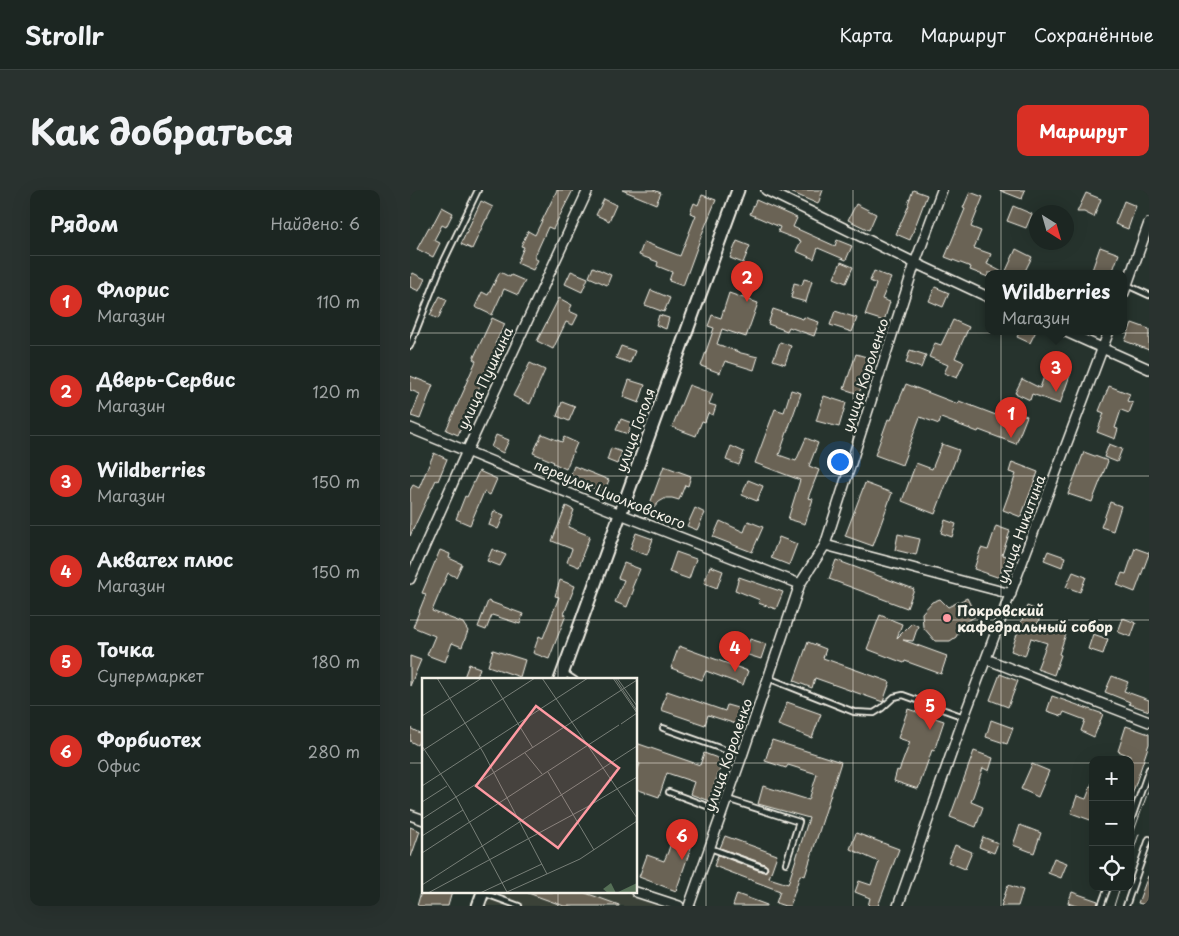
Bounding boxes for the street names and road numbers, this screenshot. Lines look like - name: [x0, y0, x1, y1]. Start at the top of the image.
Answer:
- street label: улица Короленко: [837, 315, 893, 435]
- street label: улица Пушкина: [452, 323, 518, 433]
- street label: улица Гоголя: [610, 385, 660, 475]
- street label: переулок Циолковского: [531, 454, 689, 534]
- street label: улица Никитина: [992, 471, 1051, 586]
- street label: улица Короленко: [699, 695, 757, 815]

